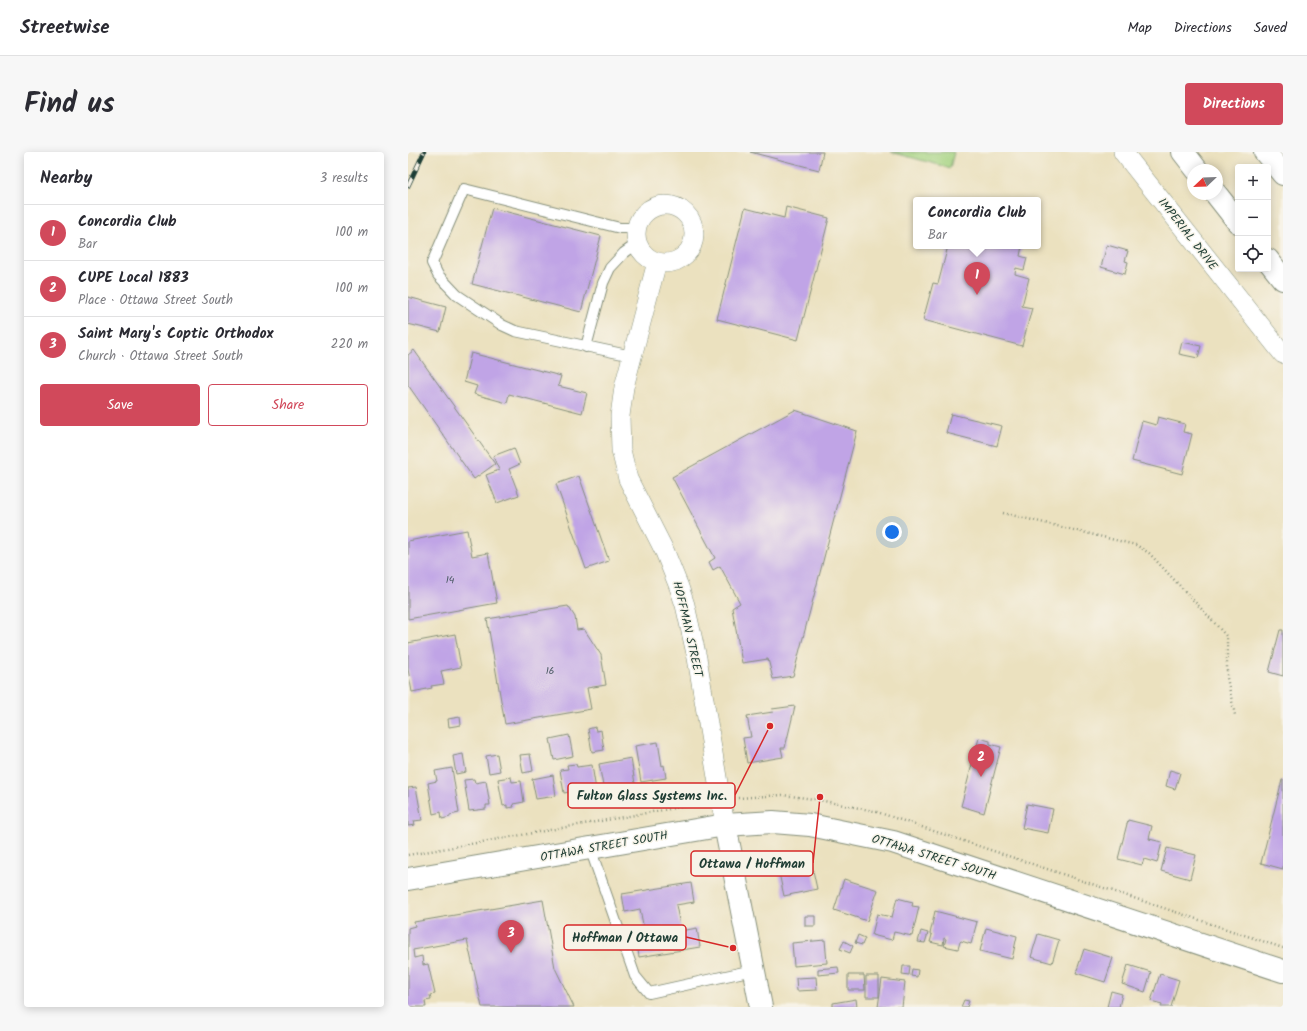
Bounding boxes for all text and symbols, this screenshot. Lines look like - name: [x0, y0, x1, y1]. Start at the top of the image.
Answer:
- text: Streetwise: [20, 13, 110, 43]
- text: Map: [1127, 17, 1152, 39]
- text: Directions: [1174, 17, 1232, 39]
- text: Saved: [1254, 17, 1287, 39]
- text: Find us: [24, 82, 115, 127]
- button: Directions: [1185, 83, 1283, 125]
- north arrow: [1187, 164, 1223, 200]
- map controls: [1235, 164, 1271, 272]
- button: +: [1235, 164, 1271, 200]
- text: Nearby: [40, 165, 92, 192]
- text: 3 results: [320, 168, 368, 189]
- street label: IMPERIAL DRIVE: [1153, 194, 1223, 276]
- popup: [913, 197, 1041, 249]
- button: −: [1235, 200, 1271, 236]
- text: Concordia Club: [928, 201, 1026, 225]
- text: Concordia Club: [78, 210, 176, 234]
- text: 1: [51, 222, 55, 243]
- text: 100 m: [335, 222, 368, 243]
- text: Bar: [928, 225, 946, 246]
- text: Bar: [78, 234, 97, 255]
- button: locate: [1235, 236, 1271, 272]
- pin: 1: [964, 262, 990, 295]
- text: CUPE Local 1883: [78, 266, 189, 290]
- text: 2: [49, 278, 57, 299]
- text: 100 m: [335, 278, 368, 299]
- text: Place · Ottawa Street South: [78, 290, 233, 311]
- text: Saint Mary's Coptic Orthodox: [78, 322, 274, 346]
- text: 3: [49, 334, 57, 355]
- text: 220 m: [331, 334, 368, 355]
- text: Church · Ottawa Street South: [78, 346, 243, 367]
- button: Save: [40, 384, 200, 426]
- button: Share: [208, 384, 368, 426]
- your location: [882, 522, 902, 542]
- house number: 14: [446, 572, 455, 588]
- street label: HOFFMAN STREET: [667, 579, 708, 680]
- house number: 16: [546, 663, 554, 679]
- pin: 2: [968, 744, 994, 777]
- callout: Fulton Glass Systems Inc.: [568, 783, 735, 808]
- text: Fulton Glass Systems Inc.: [577, 786, 727, 807]
- street label: OTTAWA STREET SOUTH: [539, 826, 669, 867]
- street label: OTTAWA STREET SOUTH: [869, 829, 999, 885]
- callout: Ottawa / Hoffman: [691, 851, 813, 876]
- text: Ottawa / Hoffman: [699, 854, 805, 875]
- pin: 3: [498, 920, 524, 953]
- callout: Hoffman / Ottawa: [564, 925, 686, 950]
- text: Hoffman / Ottawa: [572, 928, 678, 949]

